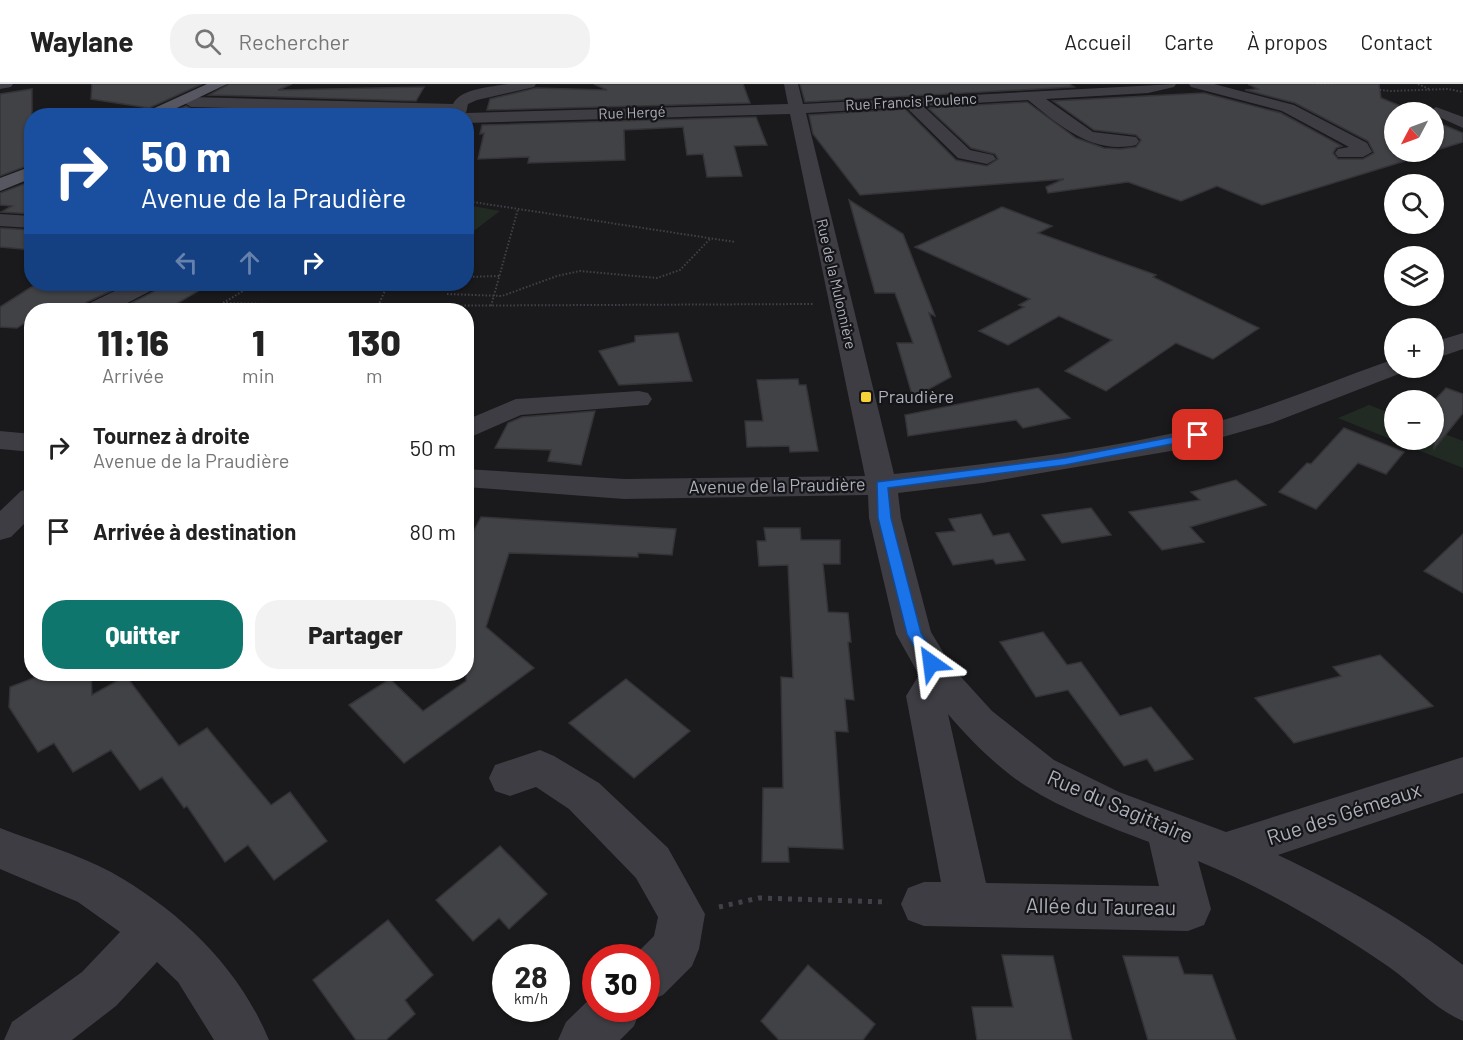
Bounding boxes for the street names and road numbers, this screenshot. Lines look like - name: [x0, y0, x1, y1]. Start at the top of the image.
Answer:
- street label: Rue Francis Poulenc: [845, 89, 977, 113]
- street label: Rue Hergé: [598, 102, 666, 122]
- street label: Rue de la Mulonnière: [813, 217, 861, 351]
- street label: Avenue de la Praudière: [688, 472, 866, 498]
- street label: Rue du Sagittaire: [1044, 764, 1197, 848]
- street label: Rue des Gémeaux: [1263, 776, 1424, 849]
- street label: Allée du Taureau: [1026, 892, 1176, 919]

